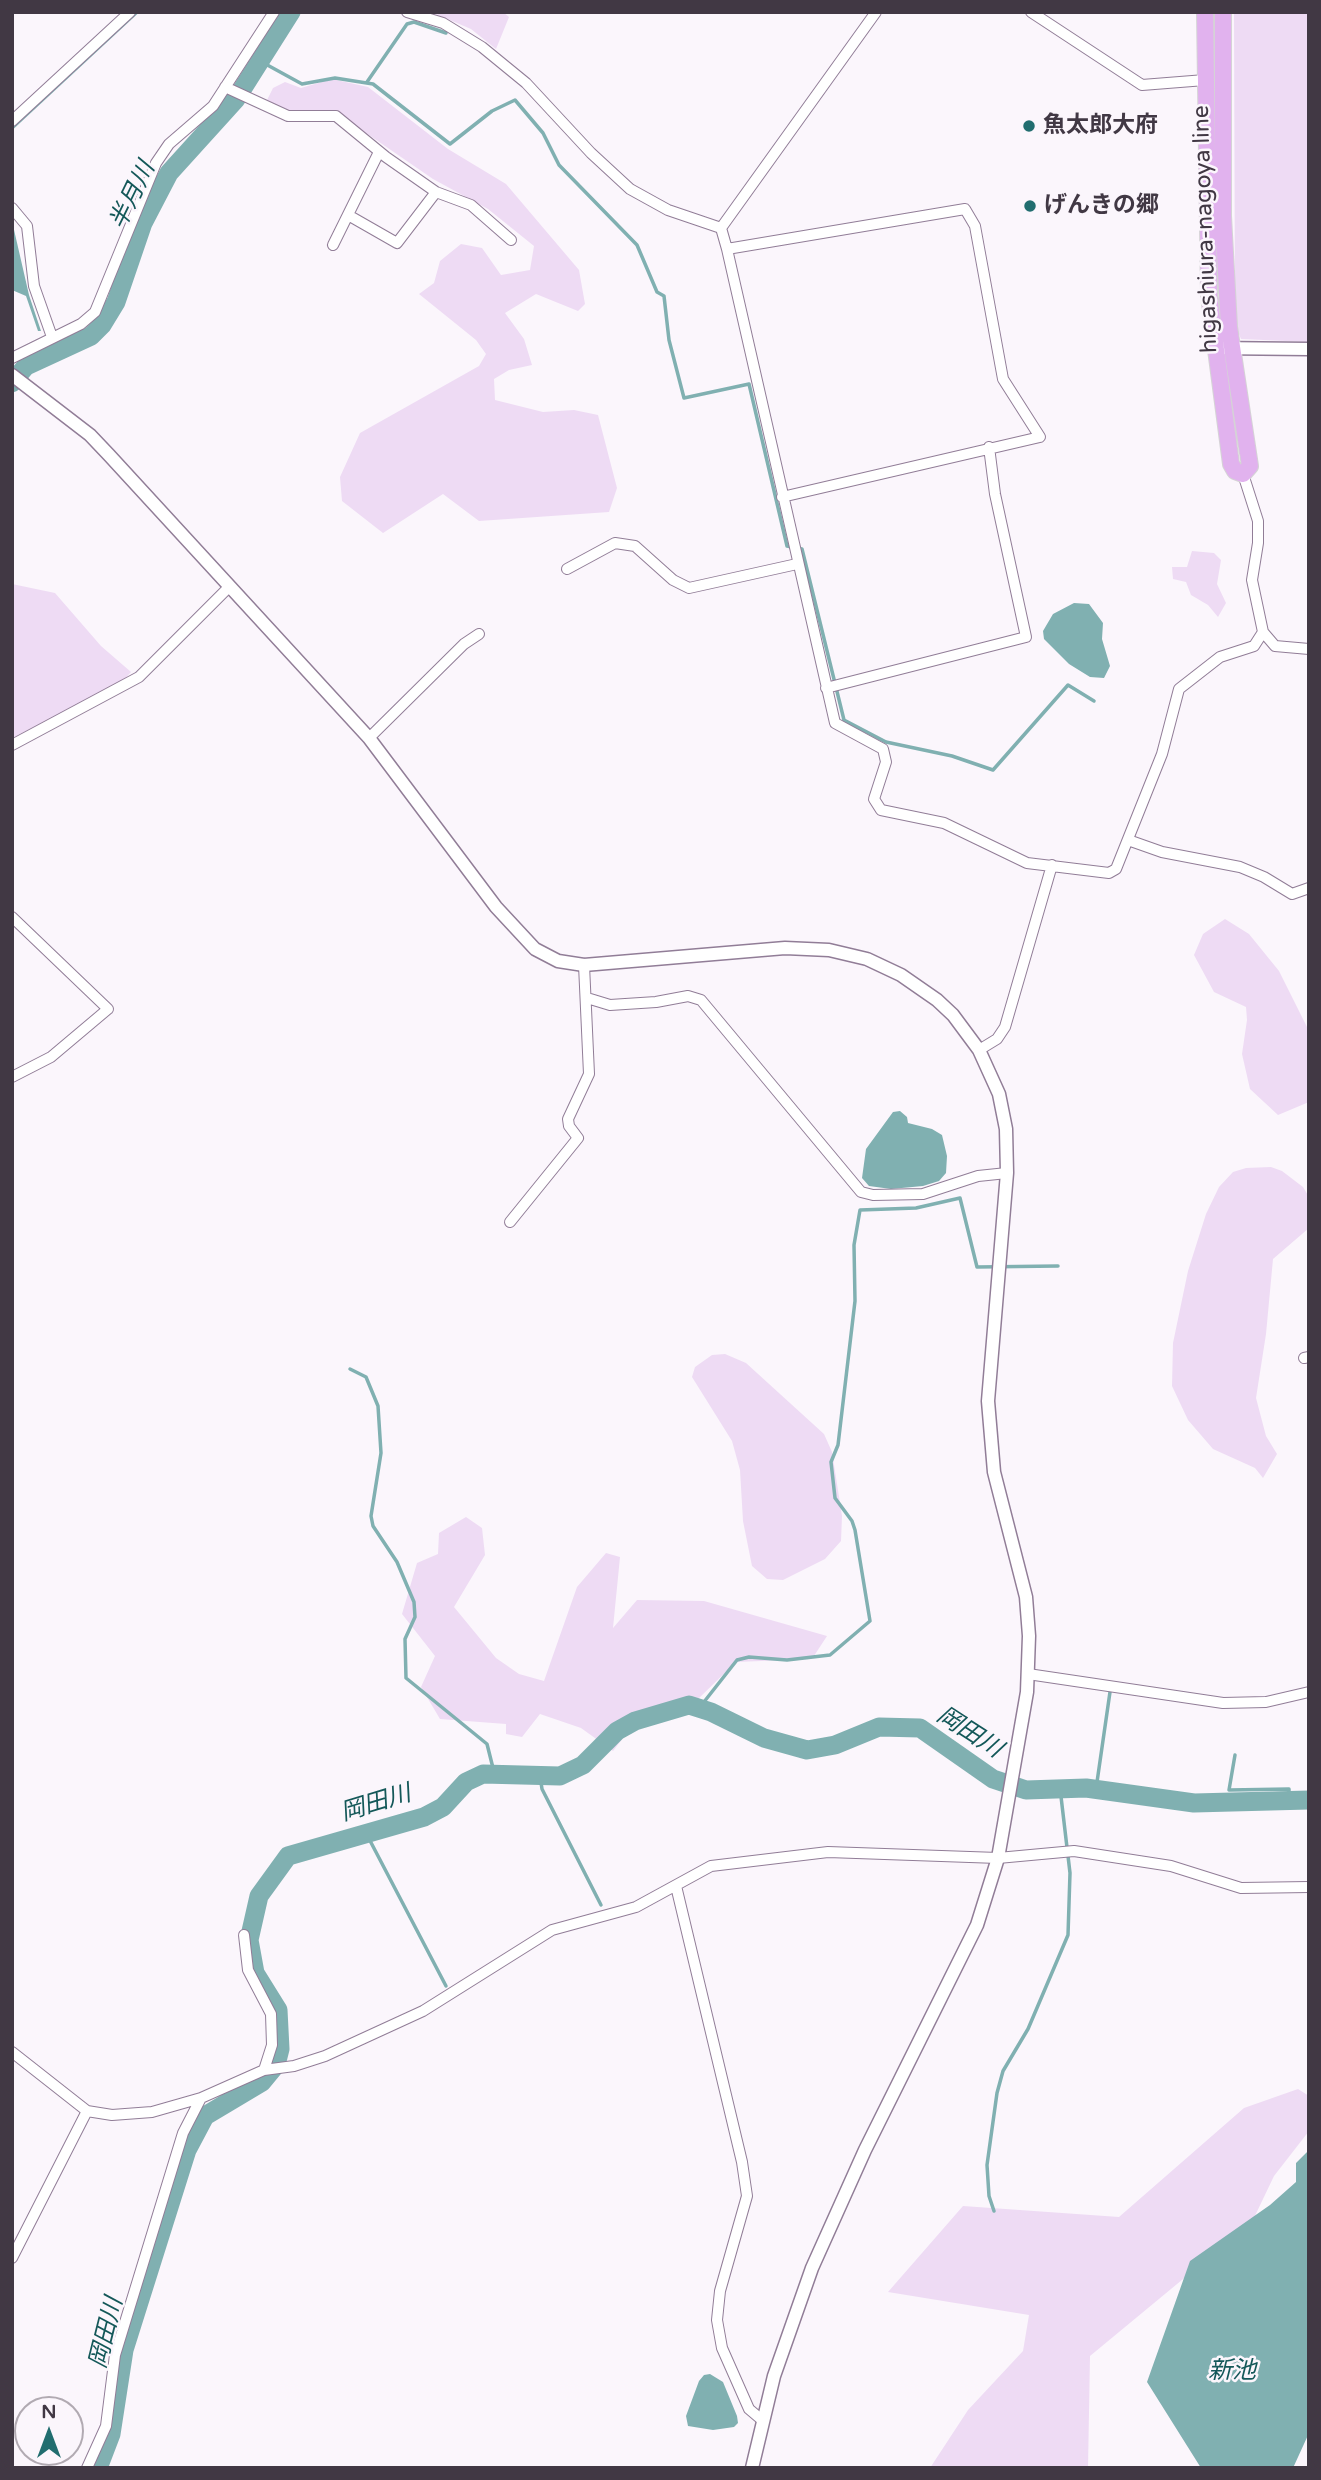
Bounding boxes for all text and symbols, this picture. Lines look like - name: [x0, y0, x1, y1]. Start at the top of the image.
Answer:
- street label: higashiura-nagoya line: [1188, 105, 1224, 353]
- place label: 魚太郎大府: [1043, 112, 1158, 140]
- marker: 魚太郎大府: [1021, 118, 1037, 134]
- water label: 半月川: [104, 157, 162, 235]
- place label: げんきの郷: [1044, 192, 1159, 220]
- marker: げんきの郷: [1022, 198, 1038, 214]
- water label: 岡田川: [931, 1701, 1007, 1765]
- water label: 岡田川: [337, 1780, 415, 1828]
- water label: 岡田川: [84, 2295, 130, 2371]
- water label: 新池: [1208, 2358, 1256, 2386]
- north arrow: [14, 2396, 84, 2466]
- text: N: [41, 2401, 57, 2423]

